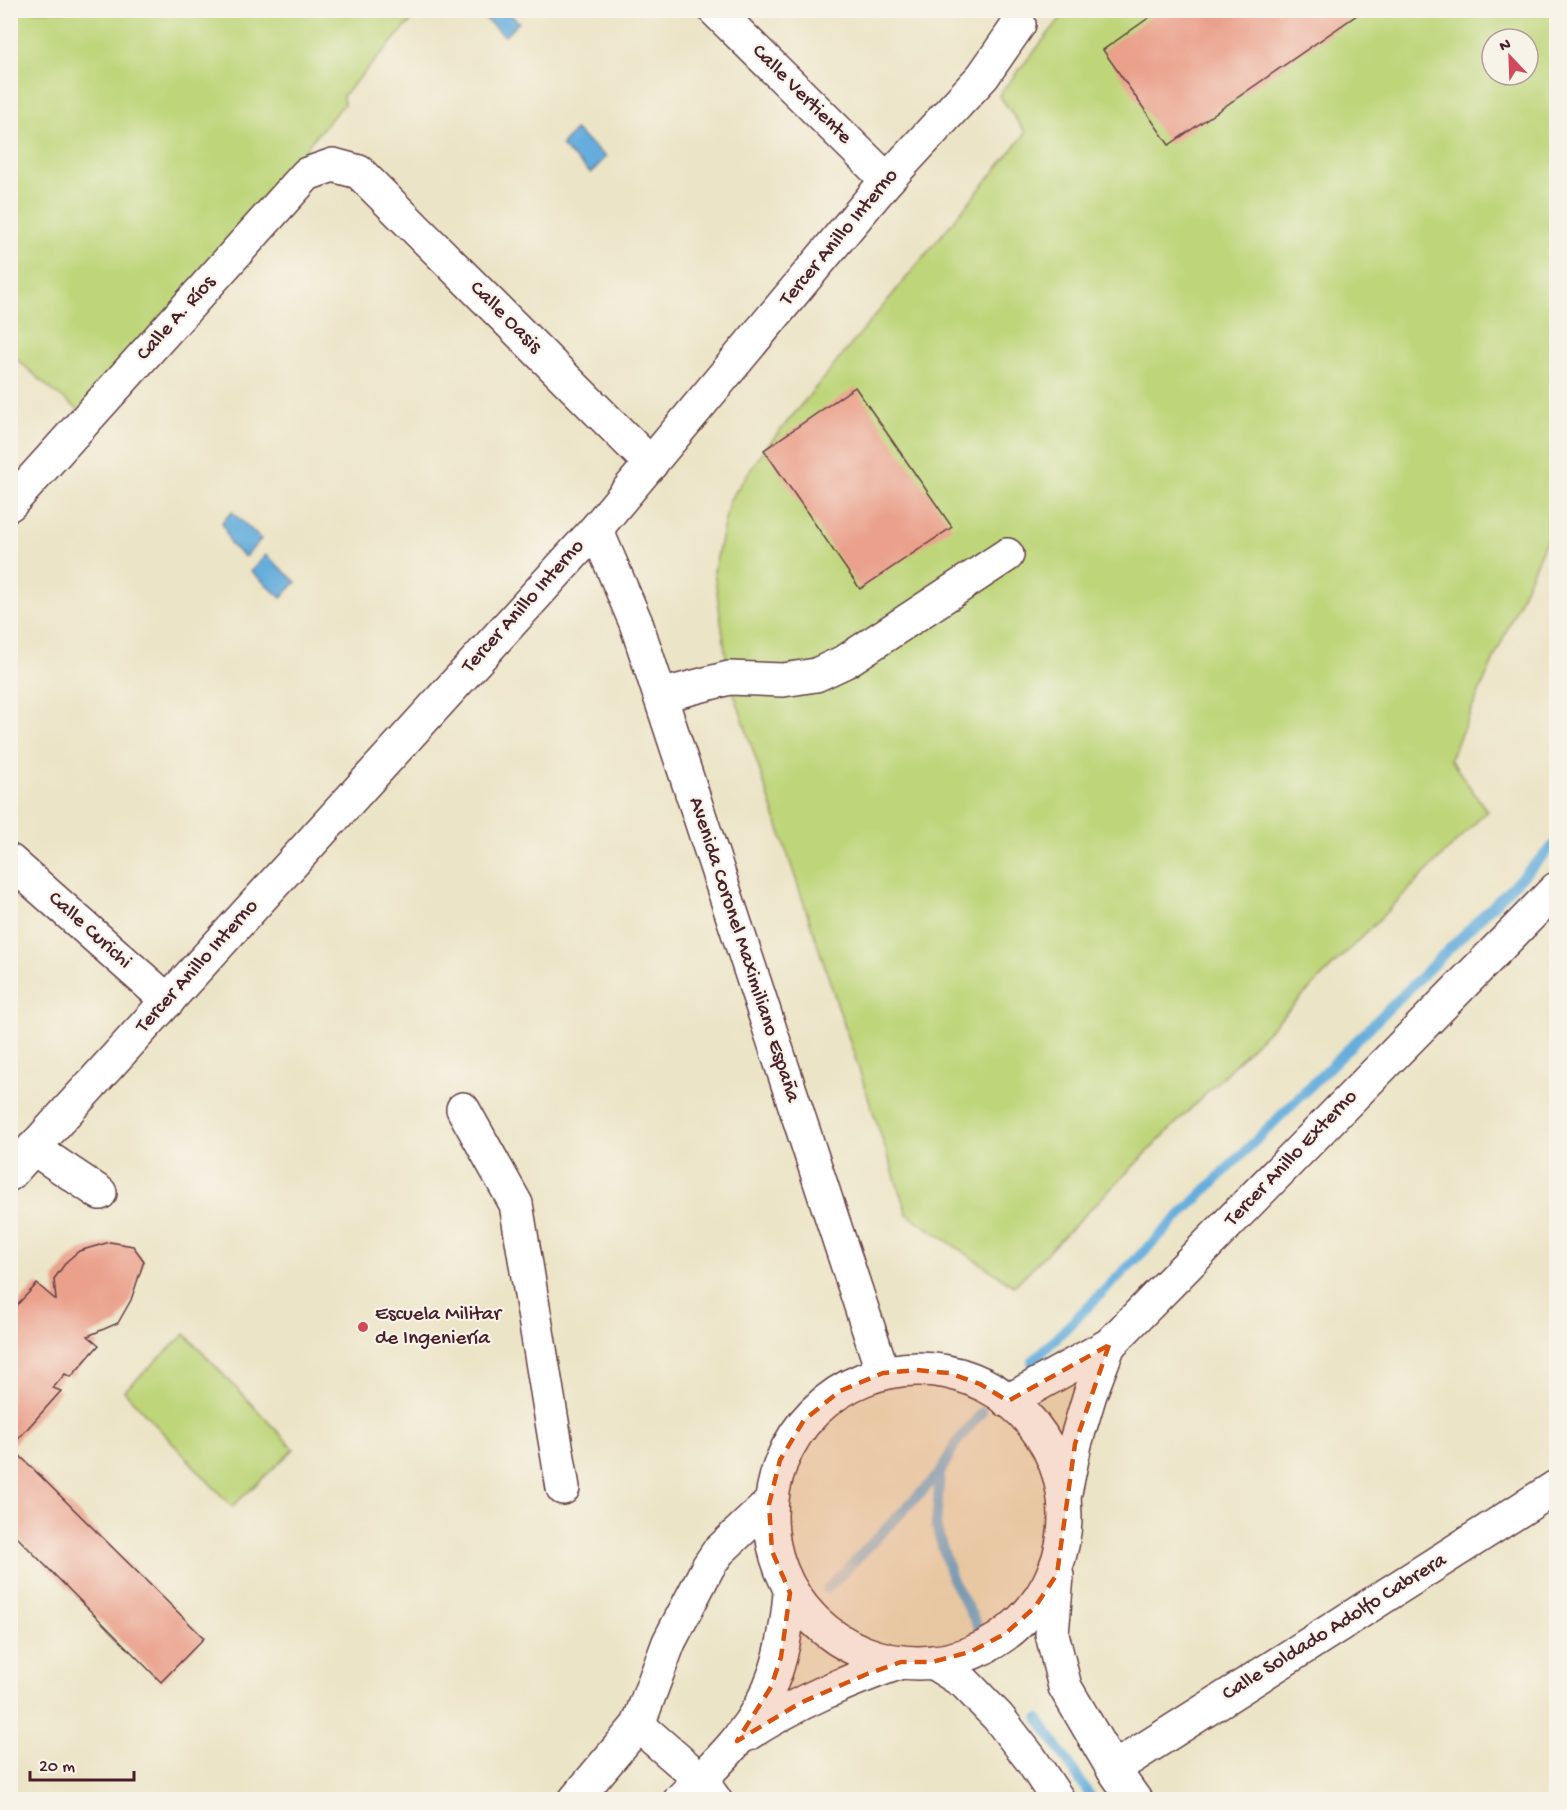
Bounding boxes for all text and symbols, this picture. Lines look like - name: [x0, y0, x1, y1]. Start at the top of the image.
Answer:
- north arrow: [1480, 27, 1540, 87]
- text: N: [1497, 35, 1515, 57]
- street label: Calle Vertiente: [746, 40, 857, 151]
- street label: Tercer Anillo Interno: [775, 164, 905, 313]
- street label: Calle A. Ríos: [132, 270, 223, 367]
- street label: Calle Oasis: [463, 276, 547, 360]
- street label: Tercer Anillo Interno: [457, 535, 591, 680]
- street label: Avenida Coronel Maximiliano España: [682, 794, 805, 1107]
- street label: Calle Curichi: [42, 887, 136, 975]
- street label: Tercer Anillo Interno: [131, 895, 265, 1040]
- street label: Tercer Anillo Externo: [1220, 1085, 1364, 1233]
- place label: Escuela Militar de Ingeniería: [375, 1303, 502, 1352]
- marker: Escuela Militar de Ingeniería: [356, 1320, 370, 1334]
- street label: Calle Soldado Adolfo Cabrera: [1218, 1548, 1453, 1707]
- scale bar: [30, 1744, 134, 1782]
- text: 20 m: [39, 1757, 75, 1778]

